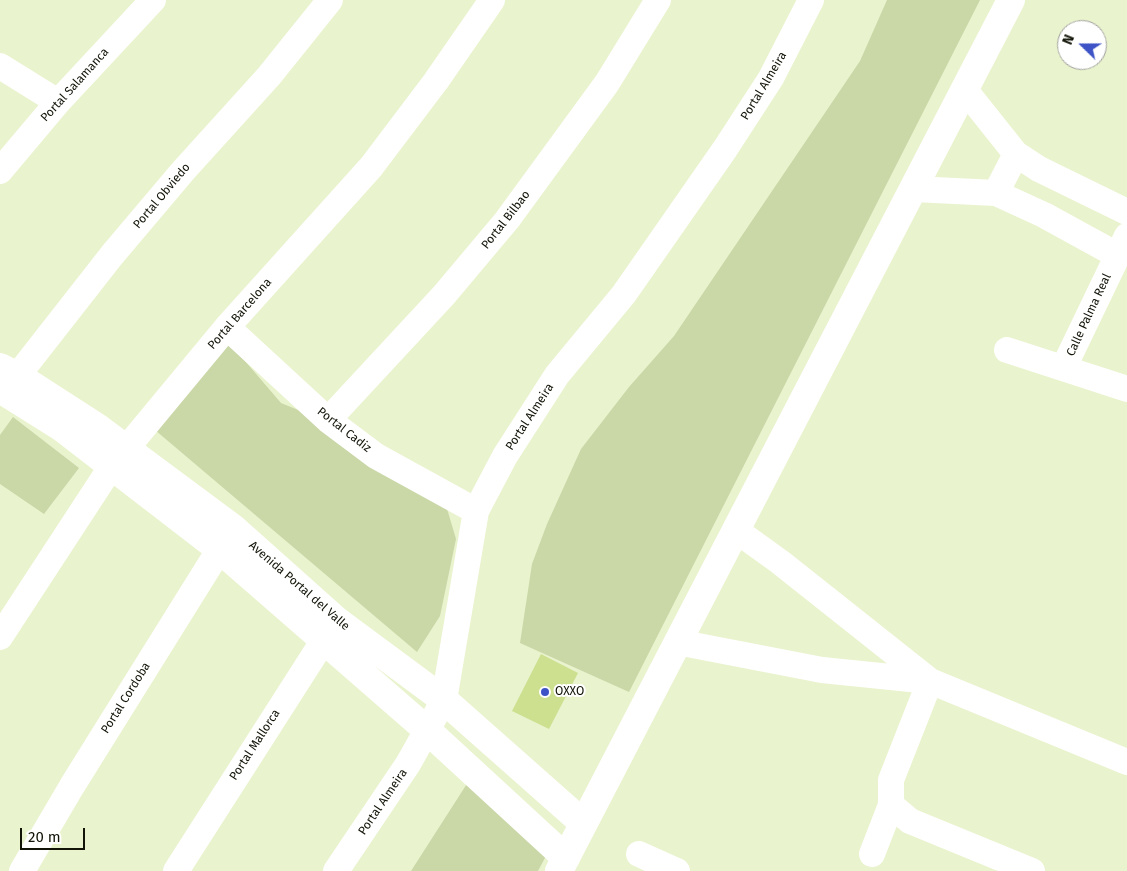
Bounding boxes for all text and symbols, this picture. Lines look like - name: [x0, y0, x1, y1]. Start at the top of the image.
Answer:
- north arrow: [1057, 20, 1107, 70]
- text: N: [1059, 32, 1078, 47]
- street label: Portal Salamanca: [38, 45, 112, 125]
- street label: Portal Almeira: [738, 49, 790, 123]
- street label: Portal Obviedo: [130, 160, 194, 232]
- street label: Portal Bilbao: [479, 188, 533, 252]
- street label: Calle Palma Real: [1064, 271, 1114, 359]
- street label: Portal Barcelona: [205, 275, 275, 353]
- street label: Portal Almeira: [503, 381, 557, 453]
- street label: Portal Cadiz: [314, 404, 374, 456]
- street label: Avenida Portal del Valle: [246, 538, 352, 634]
- street label: Portal Cordoba: [98, 660, 154, 736]
- place label: OXXO: [555, 685, 584, 699]
- marker: OXXO: [539, 686, 551, 698]
- street label: Portal Mallorca: [227, 707, 283, 783]
- street label: Portal Almeira: [356, 766, 410, 838]
- scale bar: [22, 818, 88, 850]
- text: 20 m: [28, 828, 61, 846]

